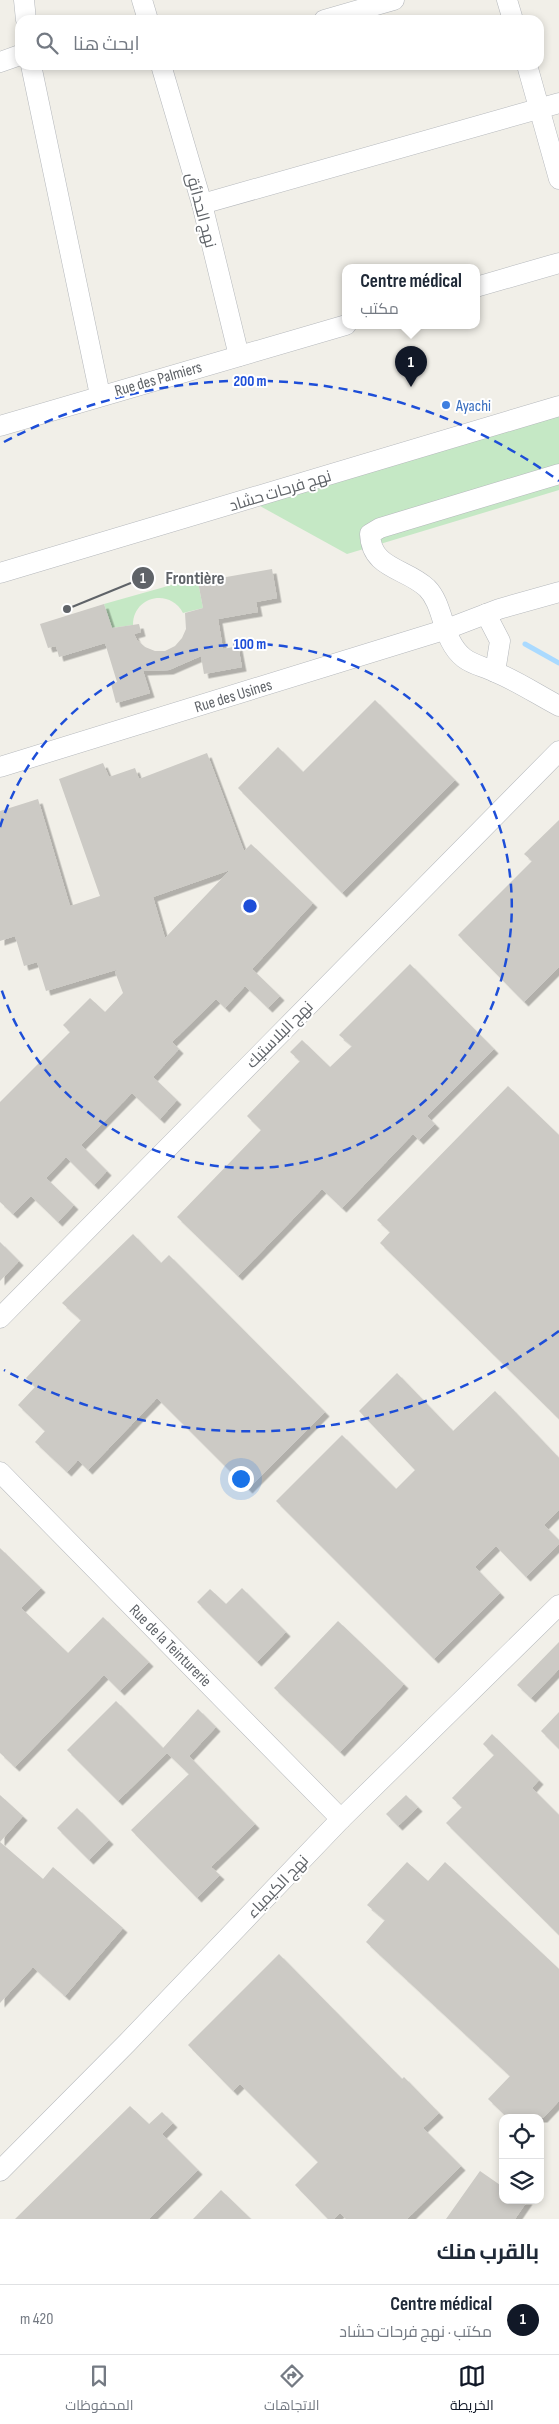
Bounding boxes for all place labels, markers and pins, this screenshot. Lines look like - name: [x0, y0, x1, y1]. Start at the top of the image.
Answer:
- pin: 1: [395, 346, 427, 387]
- place label: Ayachi: [455, 397, 491, 416]
- marker: Ayachi: [440, 399, 452, 411]
- callout: Frontière: [130, 561, 234, 594]
- centre of rings: [241, 897, 259, 915]

